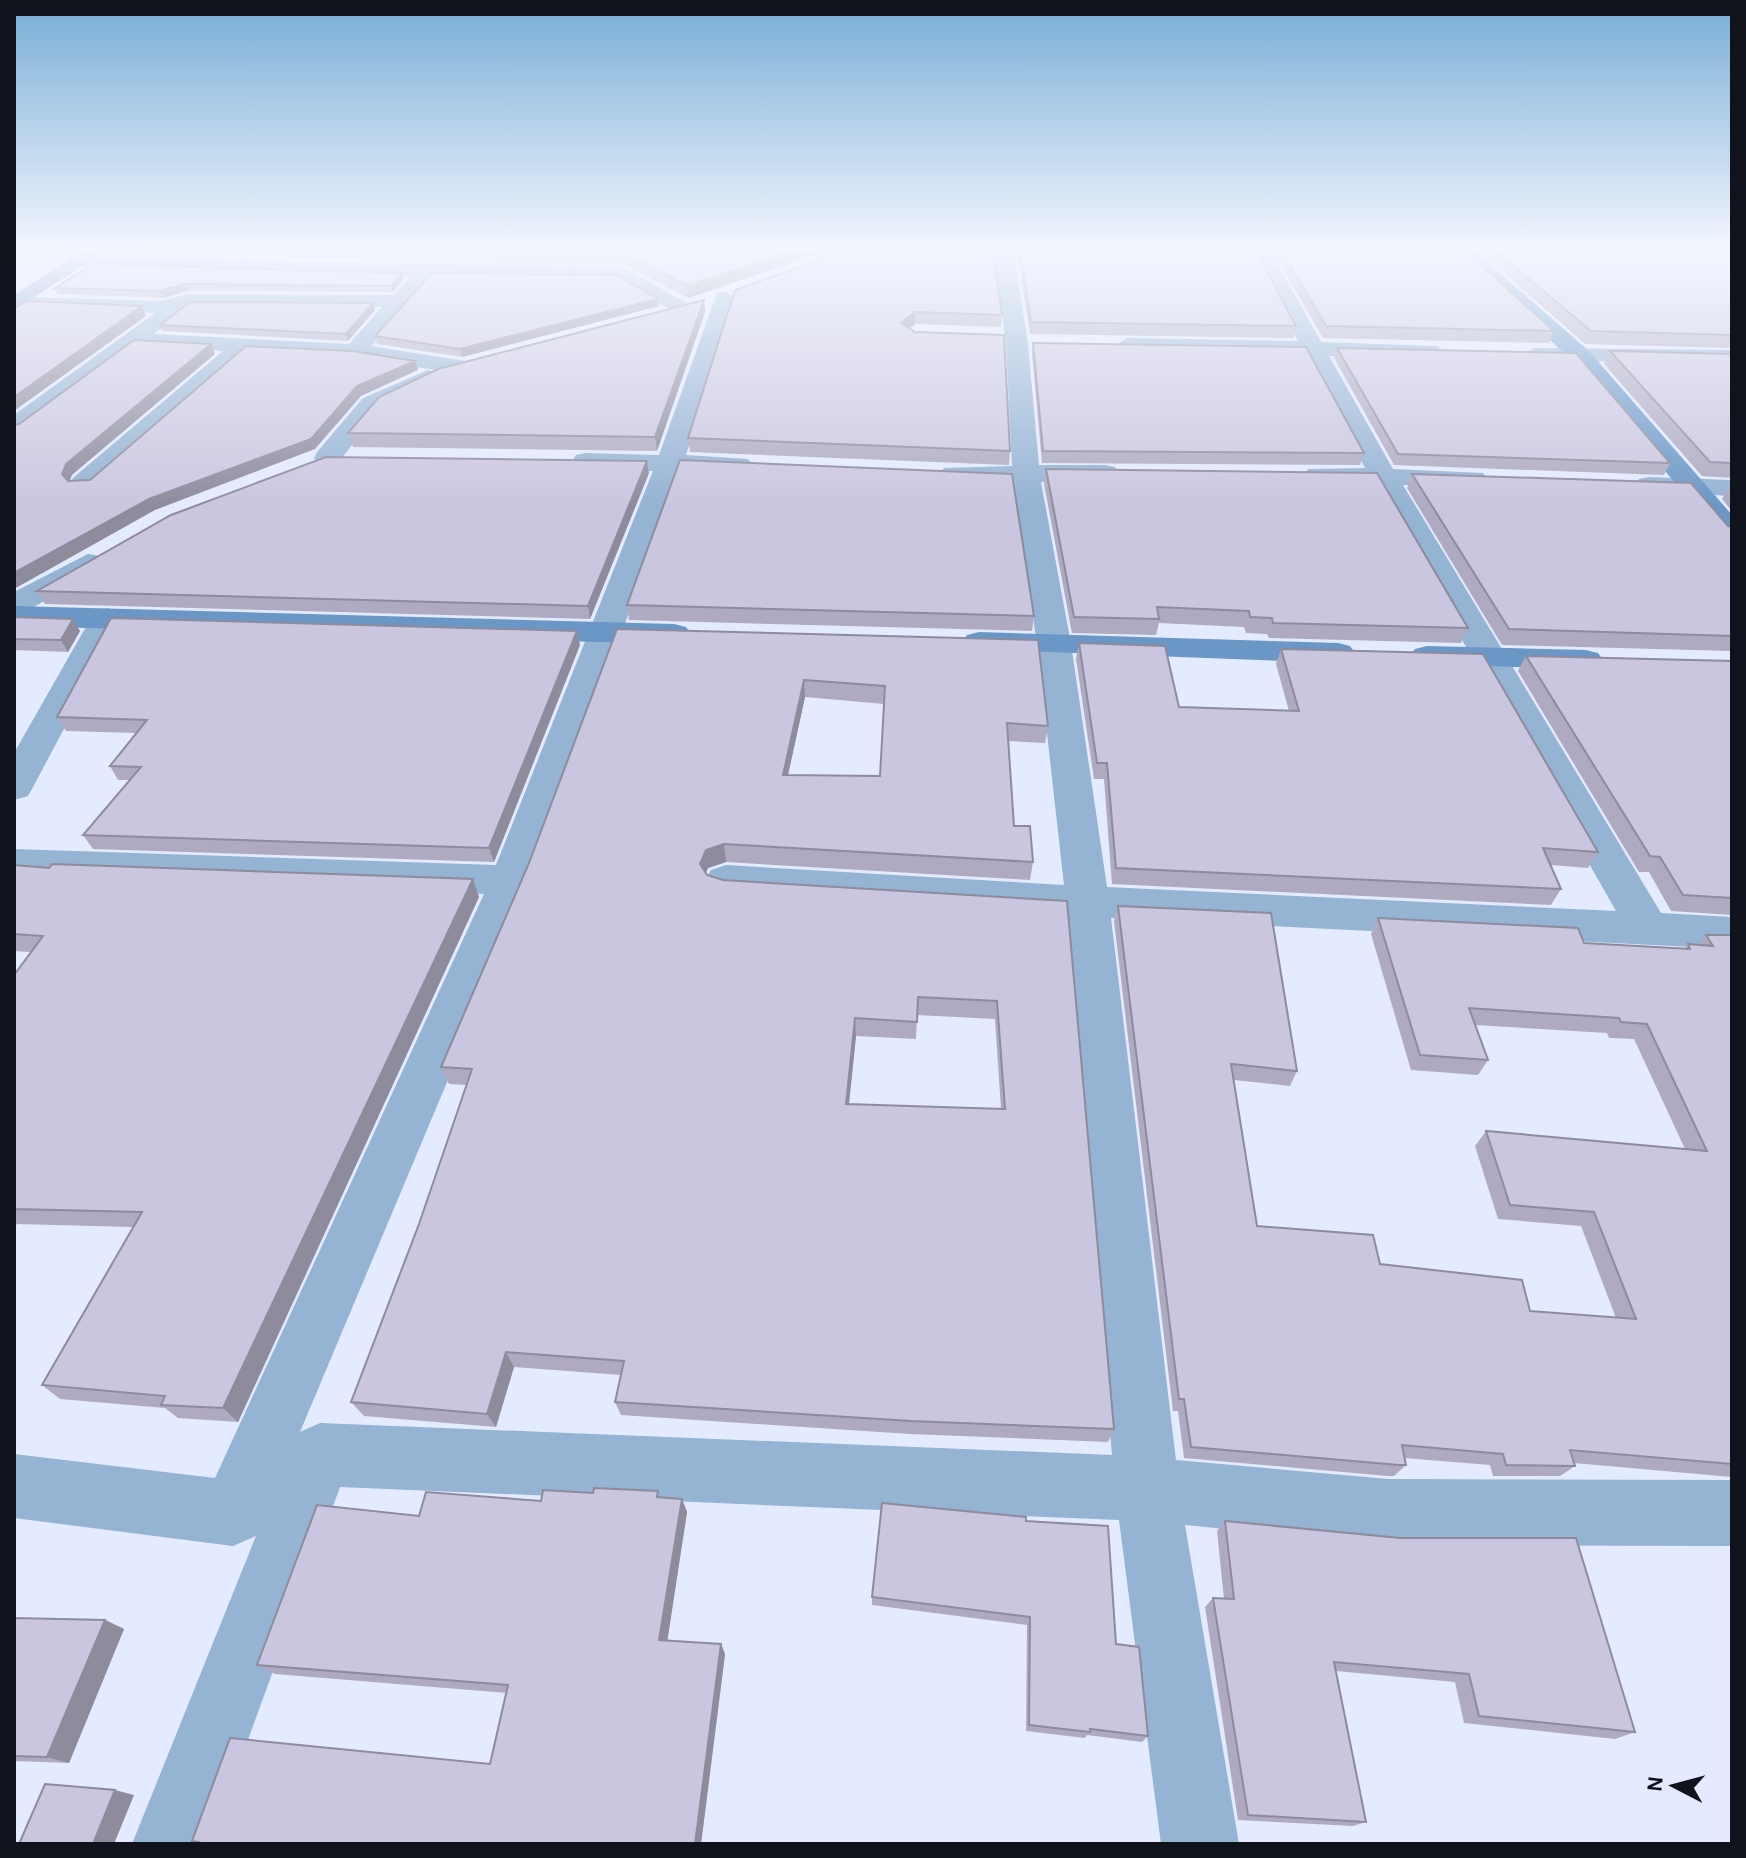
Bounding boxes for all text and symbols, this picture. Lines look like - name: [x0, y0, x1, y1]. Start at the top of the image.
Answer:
- north arrow: [1634, 1746, 1714, 1826]
- text: N: [1643, 1775, 1667, 1793]

